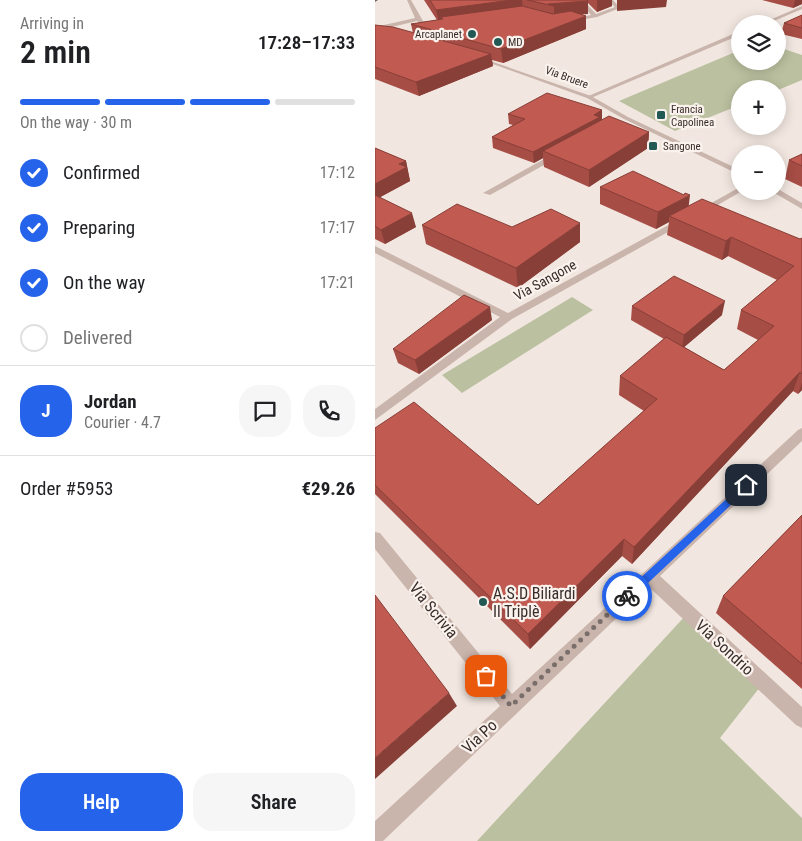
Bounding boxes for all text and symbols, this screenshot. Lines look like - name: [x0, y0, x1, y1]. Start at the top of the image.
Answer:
- text: Arriving in: [20, 14, 84, 33]
- map controls: [731, 15, 786, 200]
- button: layers: [731, 15, 786, 70]
- place label: Arcaplanet: [415, 28, 462, 41]
- marker: Arcaplanet: [466, 28, 478, 40]
- text: 17:28–17:33: [258, 31, 355, 54]
- text: 2 min: [20, 33, 91, 71]
- marker: MD: [492, 36, 504, 48]
- place label: MD: [508, 36, 523, 49]
- street label: Via Bruere: [544, 64, 590, 91]
- button: +: [731, 80, 786, 135]
- place label: Francia Capolinea: [671, 103, 714, 129]
- marker: Francia Capolinea: [655, 109, 667, 121]
- text: On the way · 30 m: [20, 113, 132, 132]
- marker: Sangone: [647, 140, 659, 152]
- place label: Sangone: [663, 140, 701, 153]
- button: −: [731, 145, 786, 200]
- icon: check: [20, 159, 48, 187]
- text: Confirmed: [63, 161, 140, 184]
- text: 17:12: [320, 163, 355, 182]
- icon: check: [20, 214, 48, 242]
- text: Preparing: [63, 216, 135, 239]
- text: 17:17: [320, 218, 355, 237]
- street label: Via Sangone: [511, 256, 579, 304]
- icon: check: [20, 269, 48, 297]
- text: On the way: [63, 271, 145, 294]
- text: 17:21: [320, 273, 355, 292]
- text: Delivered: [63, 326, 132, 349]
- button: chat: [239, 385, 291, 437]
- button: phone: [303, 385, 355, 437]
- text: Jordan: [84, 390, 137, 413]
- text: J: [41, 399, 51, 422]
- text: Courier · 4.7: [84, 413, 161, 432]
- pin: [725, 464, 767, 506]
- icon: home: [732, 471, 760, 499]
- text: Order #5953: [20, 477, 113, 500]
- text: €29.26: [301, 477, 355, 500]
- courier: [602, 571, 652, 621]
- street label: Via Scrivia: [405, 579, 462, 642]
- icon: bike: [613, 582, 641, 610]
- place label: A.S.D Biliardi Il Triplè: [493, 584, 576, 621]
- marker: A.S.D Biliardi Il Triplè: [477, 596, 489, 608]
- street label: Via Sondrio: [692, 616, 758, 679]
- pin: [465, 655, 507, 697]
- icon: bag: [472, 662, 500, 690]
- street label: Via Po: [458, 716, 501, 757]
- button: Help: [20, 773, 183, 831]
- button: Share: [193, 773, 355, 831]

